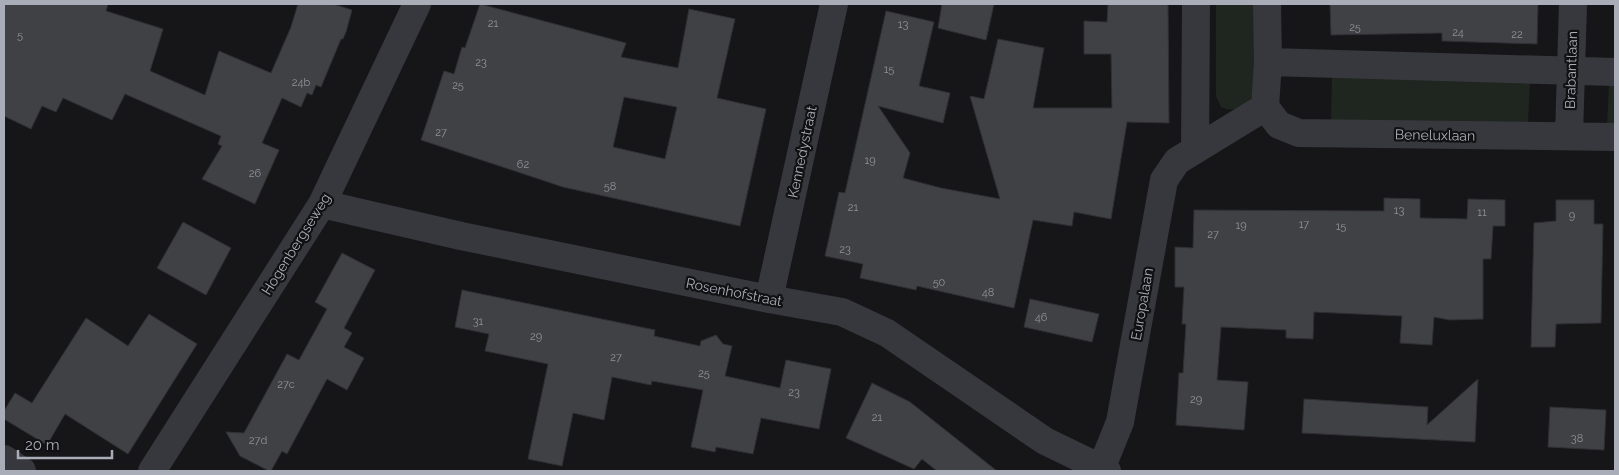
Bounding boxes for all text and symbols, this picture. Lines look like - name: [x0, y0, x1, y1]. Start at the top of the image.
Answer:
- house number: 21: [488, 17, 499, 30]
- house number: 13: [898, 18, 908, 31]
- house number: 25: [1349, 21, 1361, 34]
- house number: 24: [1452, 26, 1464, 39]
- house number: 22: [1511, 28, 1523, 41]
- house number: 5: [17, 29, 23, 42]
- street label: Brabantlaan: [1562, 31, 1580, 109]
- house number: 23: [475, 56, 487, 69]
- house number: 15: [884, 63, 894, 76]
- house number: 24b: [292, 76, 310, 89]
- house number: 25: [452, 79, 464, 92]
- street label: Kennedystraat: [784, 104, 820, 199]
- house number: 27: [435, 126, 447, 139]
- street label: Beneluxlaan: [1395, 126, 1475, 144]
- house number: 19: [864, 154, 876, 167]
- house number: 62: [517, 158, 529, 171]
- house number: 26: [249, 167, 262, 180]
- house number: 58: [604, 180, 616, 193]
- street label: Hogenbergseweg: [258, 190, 334, 298]
- house number: 21: [848, 201, 859, 214]
- house number: 13: [1394, 204, 1404, 217]
- house number: 11: [1477, 206, 1487, 219]
- house number: 9: [1569, 209, 1575, 222]
- house number: 17: [1299, 218, 1309, 231]
- house number: 19: [1235, 219, 1247, 232]
- house number: 15: [1336, 220, 1346, 233]
- house number: 27: [1207, 228, 1219, 241]
- house number: 23: [839, 243, 851, 256]
- street label: Europalaan: [1128, 267, 1156, 341]
- street label: Rosenhofstraat: [685, 275, 784, 309]
- house number: 50: [933, 276, 946, 289]
- house number: 48: [982, 286, 994, 299]
- house number: 46: [1035, 311, 1048, 324]
- house number: 31: [473, 315, 484, 328]
- house number: 29: [530, 330, 542, 343]
- house number: 27: [610, 351, 622, 364]
- house number: 25: [698, 367, 710, 380]
- house number: 27c: [277, 378, 295, 391]
- house number: 23: [788, 386, 800, 399]
- house number: 29: [1190, 393, 1202, 406]
- house number: 21: [872, 411, 883, 424]
- scale bar: [18, 428, 111, 460]
- house number: 38: [1571, 432, 1583, 445]
- house number: 27d: [249, 434, 267, 447]
- text: 20 m: [25, 436, 60, 454]

